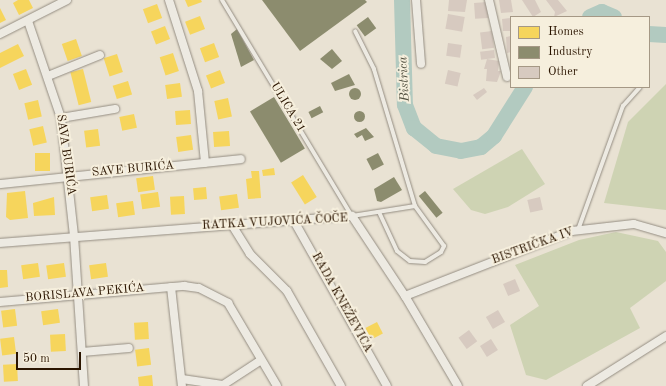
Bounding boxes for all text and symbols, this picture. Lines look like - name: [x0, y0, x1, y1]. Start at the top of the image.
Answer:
- legend: [510, 16, 650, 88]
- text: Homes: [548, 26, 584, 38]
- text: Industry: [548, 46, 593, 58]
- water label: Bistrica: [396, 56, 414, 102]
- text: Other: [548, 66, 578, 78]
- street label: ULICA 21: [266, 80, 308, 136]
- street label: SAVA BURIĆA: [52, 114, 78, 196]
- street label: SAVE BURIĆA: [91, 159, 175, 181]
- street label: RATKA VUJOVIĆA ČOČE: [202, 212, 348, 234]
- street label: BISTRIČKA IV: [490, 226, 576, 268]
- street label: RADA KNEŽEVIĆA: [308, 250, 374, 356]
- street label: BORISLAVA PEKIĆA: [25, 282, 145, 306]
- scale bar: [18, 344, 83, 370]
- text: 50 m: [23, 353, 50, 365]

